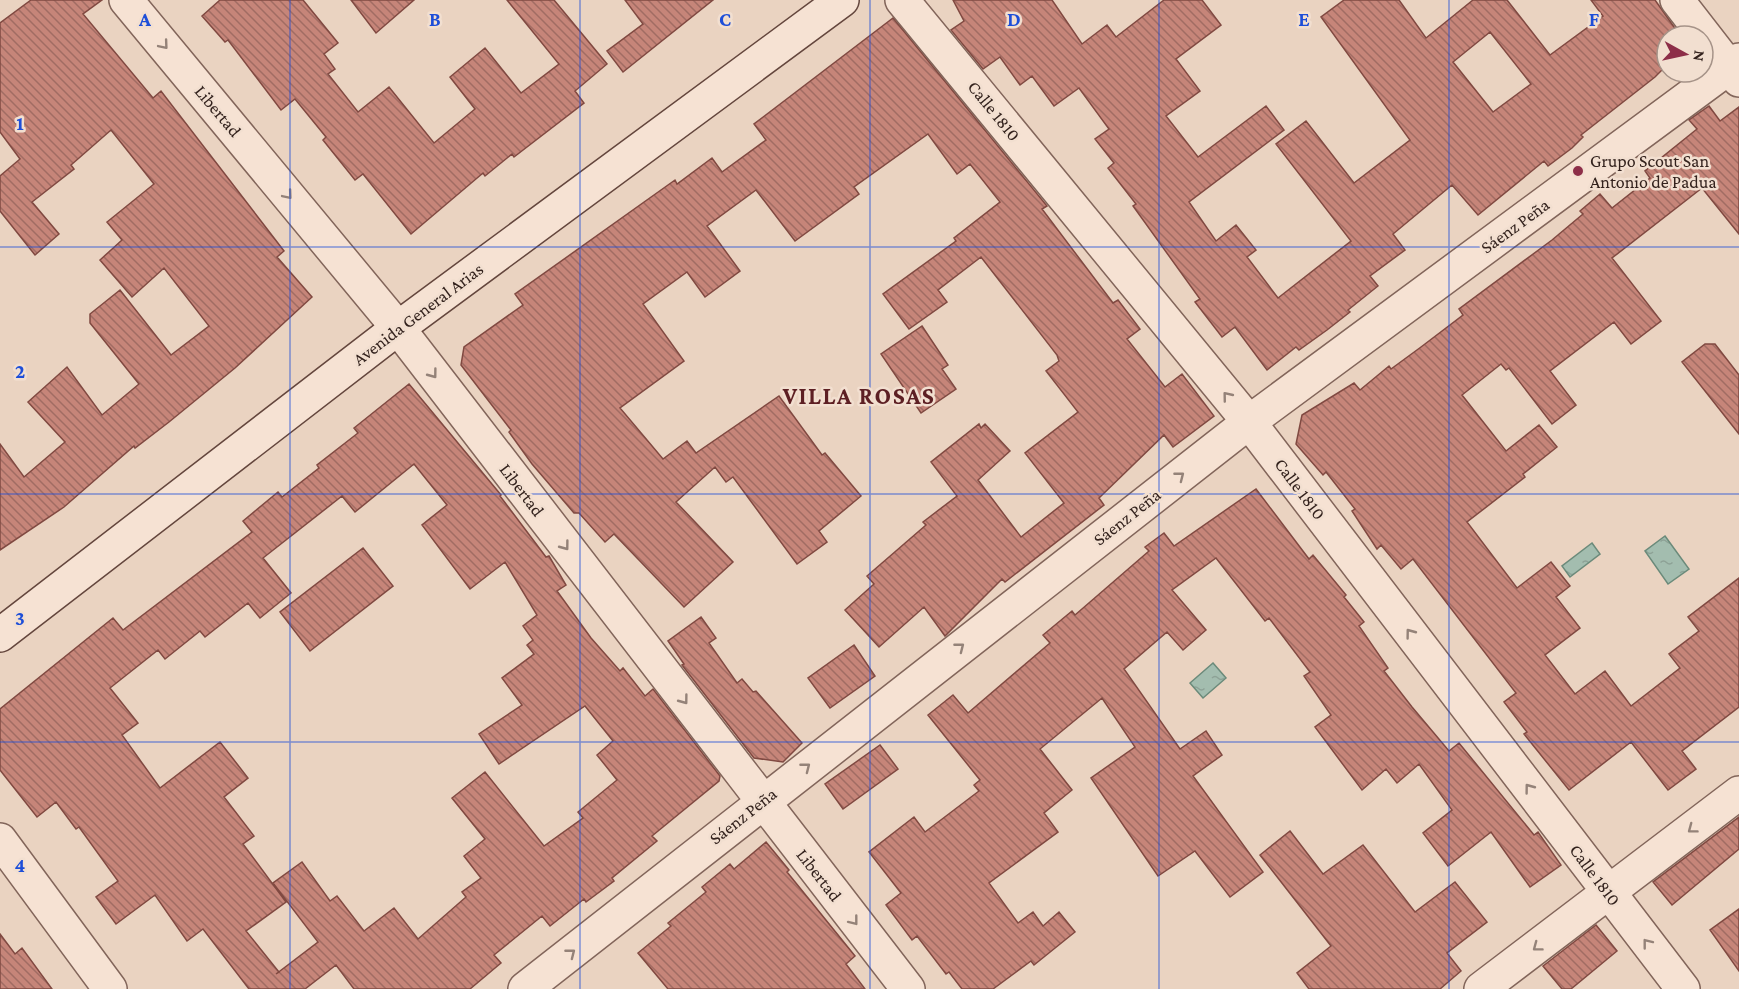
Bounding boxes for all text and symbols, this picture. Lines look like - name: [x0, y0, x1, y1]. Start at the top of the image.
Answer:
- text: A: [138, 8, 152, 30]
- text: B: [429, 8, 441, 30]
- text: C: [719, 8, 731, 30]
- text: D: [1007, 8, 1021, 30]
- text: E: [1298, 8, 1310, 30]
- text: F: [1589, 8, 1600, 30]
- north arrow: [1655, 24, 1715, 84]
- one-way arrow: [156, 38, 167, 49]
- text: N: [1690, 49, 1709, 63]
- street label: Calle 1810: [964, 77, 1024, 145]
- street label: Libertad: [191, 81, 246, 141]
- text: 1: [16, 112, 24, 134]
- place label: Grupo Scout San Antonio de Padua: [1590, 151, 1717, 192]
- marker: Grupo Scout San Antonio de Padua: [1571, 164, 1585, 178]
- one-way arrow: [281, 188, 292, 199]
- street label: Sáenz Peña: [1477, 194, 1553, 258]
- street label: Avenida General Arias: [349, 259, 487, 369]
- text: 2: [15, 360, 25, 382]
- one-way arrow: [426, 368, 437, 379]
- district label: VILLA ROSAS: [782, 382, 935, 409]
- one-way arrow: [1223, 391, 1234, 402]
- street label: Calle 1810: [1271, 454, 1329, 524]
- street label: Libertad: [496, 460, 549, 521]
- one-way arrow: [1174, 472, 1185, 483]
- street label: Sáenz Peña: [1089, 485, 1165, 549]
- one-way arrow: [558, 539, 569, 550]
- text: 3: [15, 607, 25, 629]
- one-way arrow: [1407, 629, 1418, 640]
- one-way arrow: [953, 644, 964, 655]
- one-way arrow: [676, 694, 687, 705]
- one-way arrow: [800, 763, 811, 774]
- street label: Sáenz Peña: [705, 784, 781, 848]
- one-way arrow: [1525, 784, 1536, 795]
- one-way arrow: [1688, 821, 1699, 832]
- street label: Calle 1810: [1566, 840, 1624, 910]
- street label: Libertad: [792, 845, 846, 906]
- text: 4: [15, 854, 26, 876]
- one-way arrow: [847, 914, 858, 925]
- one-way arrow: [1644, 938, 1655, 949]
- one-way arrow: [1533, 939, 1544, 950]
- one-way arrow: [564, 949, 575, 960]

